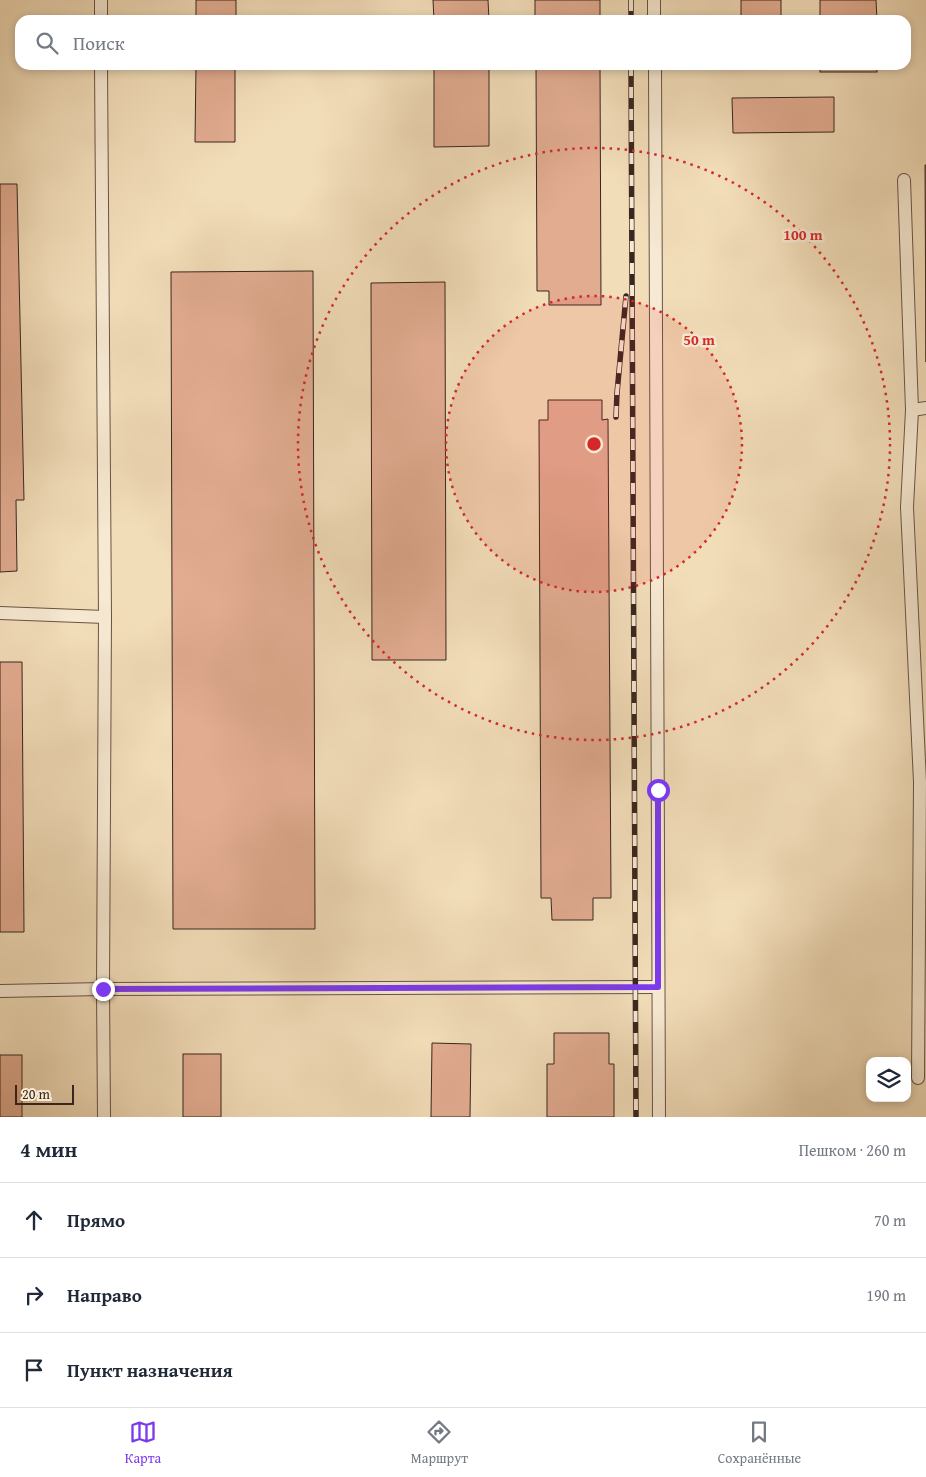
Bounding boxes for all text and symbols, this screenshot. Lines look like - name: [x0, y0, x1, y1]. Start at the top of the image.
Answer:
- search box: [15, 15, 911, 70]
- icon: search: [33, 29, 61, 57]
- text: Поиск: [73, 29, 125, 57]
- text: 100 m: [783, 224, 823, 245]
- text: 50 m: [683, 329, 715, 350]
- centre of rings: [585, 435, 603, 453]
- route start: [647, 779, 670, 802]
- route end: [92, 978, 115, 1001]
- map controls: [866, 1057, 911, 1102]
- button: layers: [866, 1057, 911, 1102]
- scale bar: [15, 1082, 74, 1105]
- text: 20 m: [22, 1084, 50, 1104]
- text: 4 мин: [20, 1134, 77, 1165]
- text: Пешком · 260 m: [799, 1138, 906, 1162]
- icon: ahead: [20, 1206, 48, 1234]
- text: Прямо: [67, 1206, 125, 1234]
- text: 70 m: [874, 1208, 906, 1232]
- icon: right: [20, 1281, 48, 1309]
- text: Направо: [67, 1281, 142, 1309]
- text: 190 m: [866, 1283, 906, 1307]
- icon: arrive: [20, 1356, 48, 1384]
- text: Пункт назначения: [67, 1356, 233, 1384]
- tab: Карта: [125, 1418, 161, 1468]
- tab: Маршрут: [411, 1418, 468, 1468]
- tab: Сохранённые: [718, 1418, 801, 1468]

